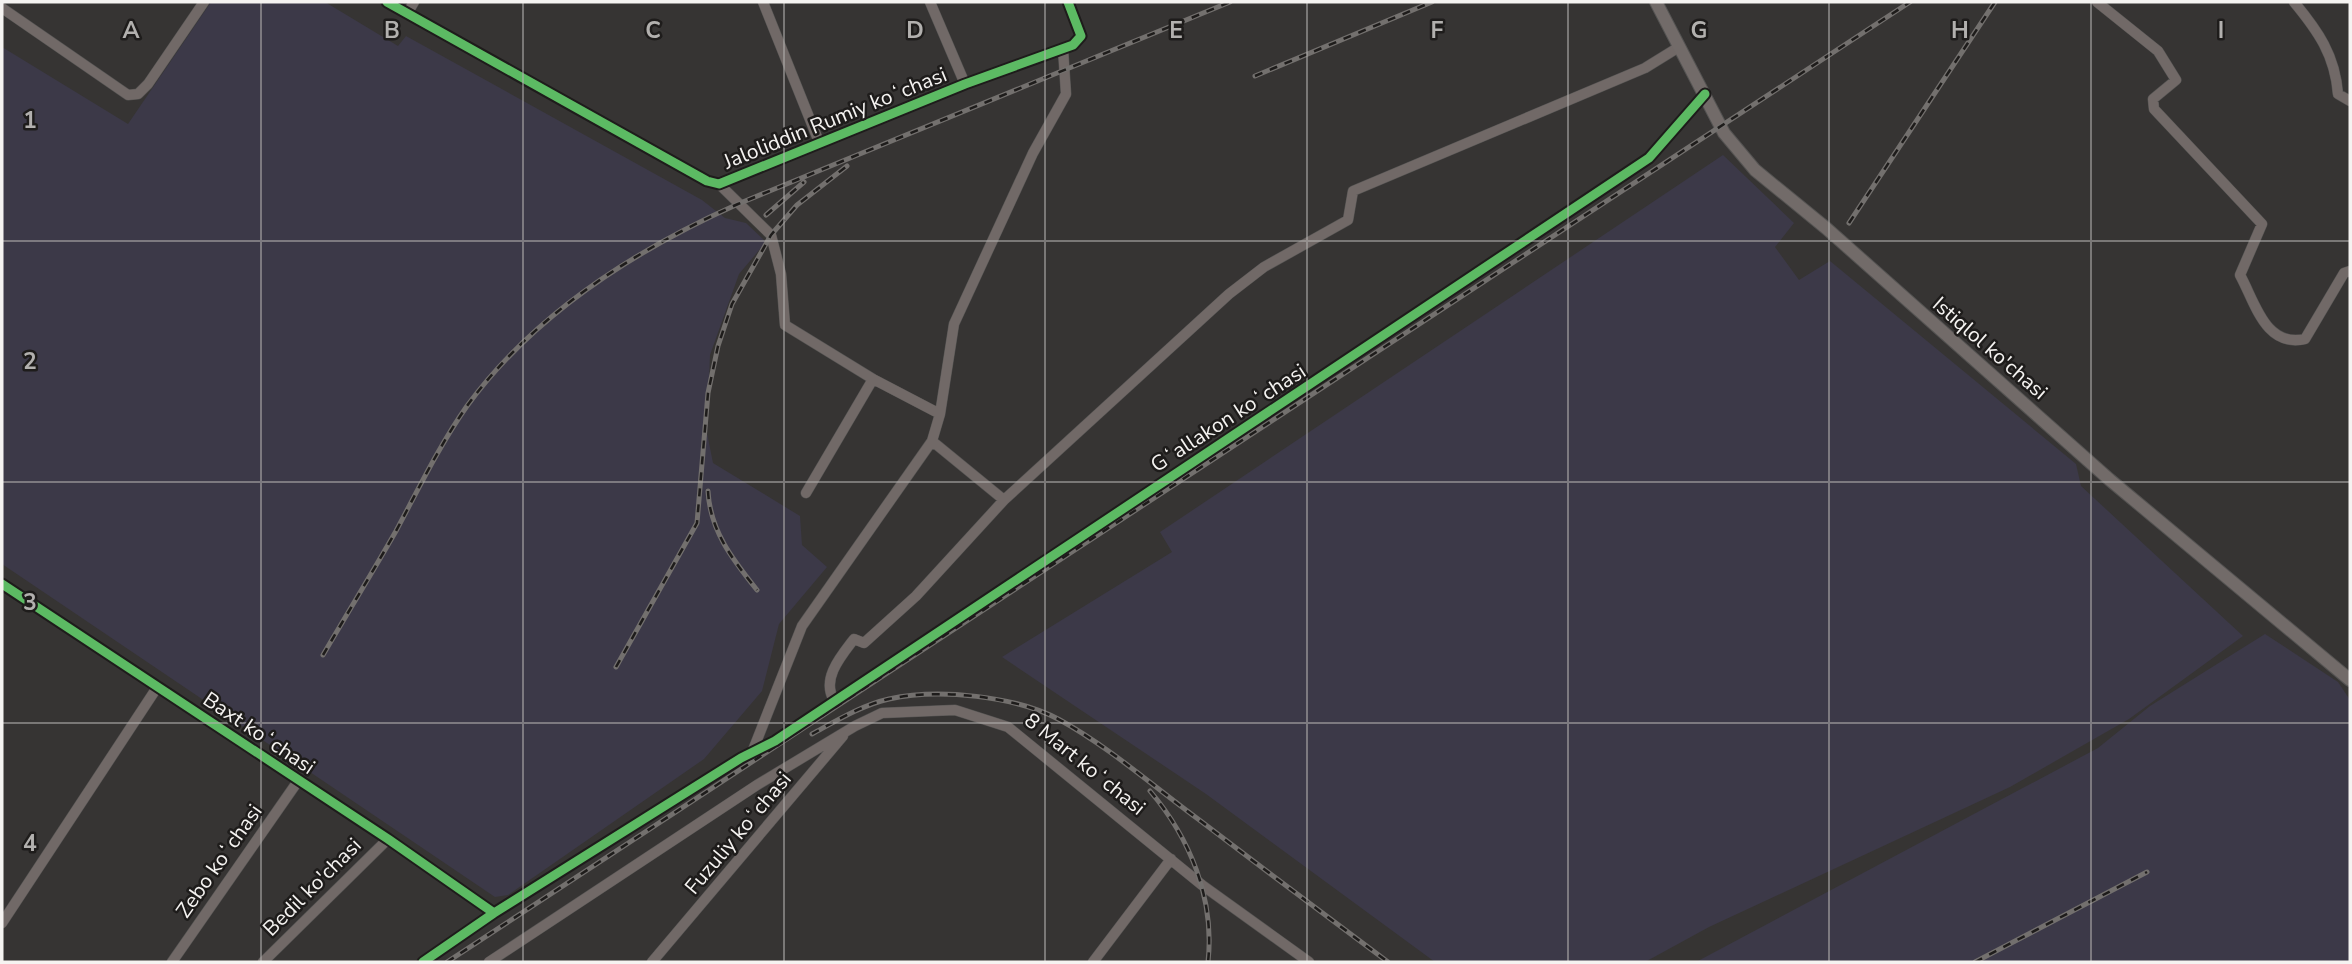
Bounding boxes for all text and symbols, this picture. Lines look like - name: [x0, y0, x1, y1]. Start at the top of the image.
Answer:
- text: A: [122, 15, 140, 46]
- text: B: [384, 15, 400, 46]
- text: C: [645, 15, 661, 46]
- text: D: [906, 15, 924, 46]
- text: E: [1169, 15, 1183, 46]
- text: F: [1431, 15, 1444, 46]
- text: G: [1691, 15, 1707, 46]
- text: H: [1951, 15, 1969, 46]
- text: I: [2218, 15, 2224, 46]
- street label: Jaloliddin Rumiy koʻchasi: [718, 60, 951, 176]
- text: 1: [23, 105, 37, 136]
- street label: Istiqlol ko'chasi: [1927, 290, 2053, 406]
- text: 2: [23, 346, 37, 377]
- street label: Gʻallakon koʻchasi: [1145, 357, 1311, 479]
- text: 3: [23, 587, 37, 618]
- street label: Baxt koʻchasi: [198, 685, 320, 781]
- street label: 8 Mart koʻchasi: [1019, 707, 1151, 821]
- street label: Fuzuliy koʻchasi: [678, 766, 798, 900]
- street label: Zebo koʻchasi: [169, 799, 269, 923]
- text: 4: [23, 828, 37, 859]
- street label: Bedil ko'chasi: [257, 832, 367, 942]

